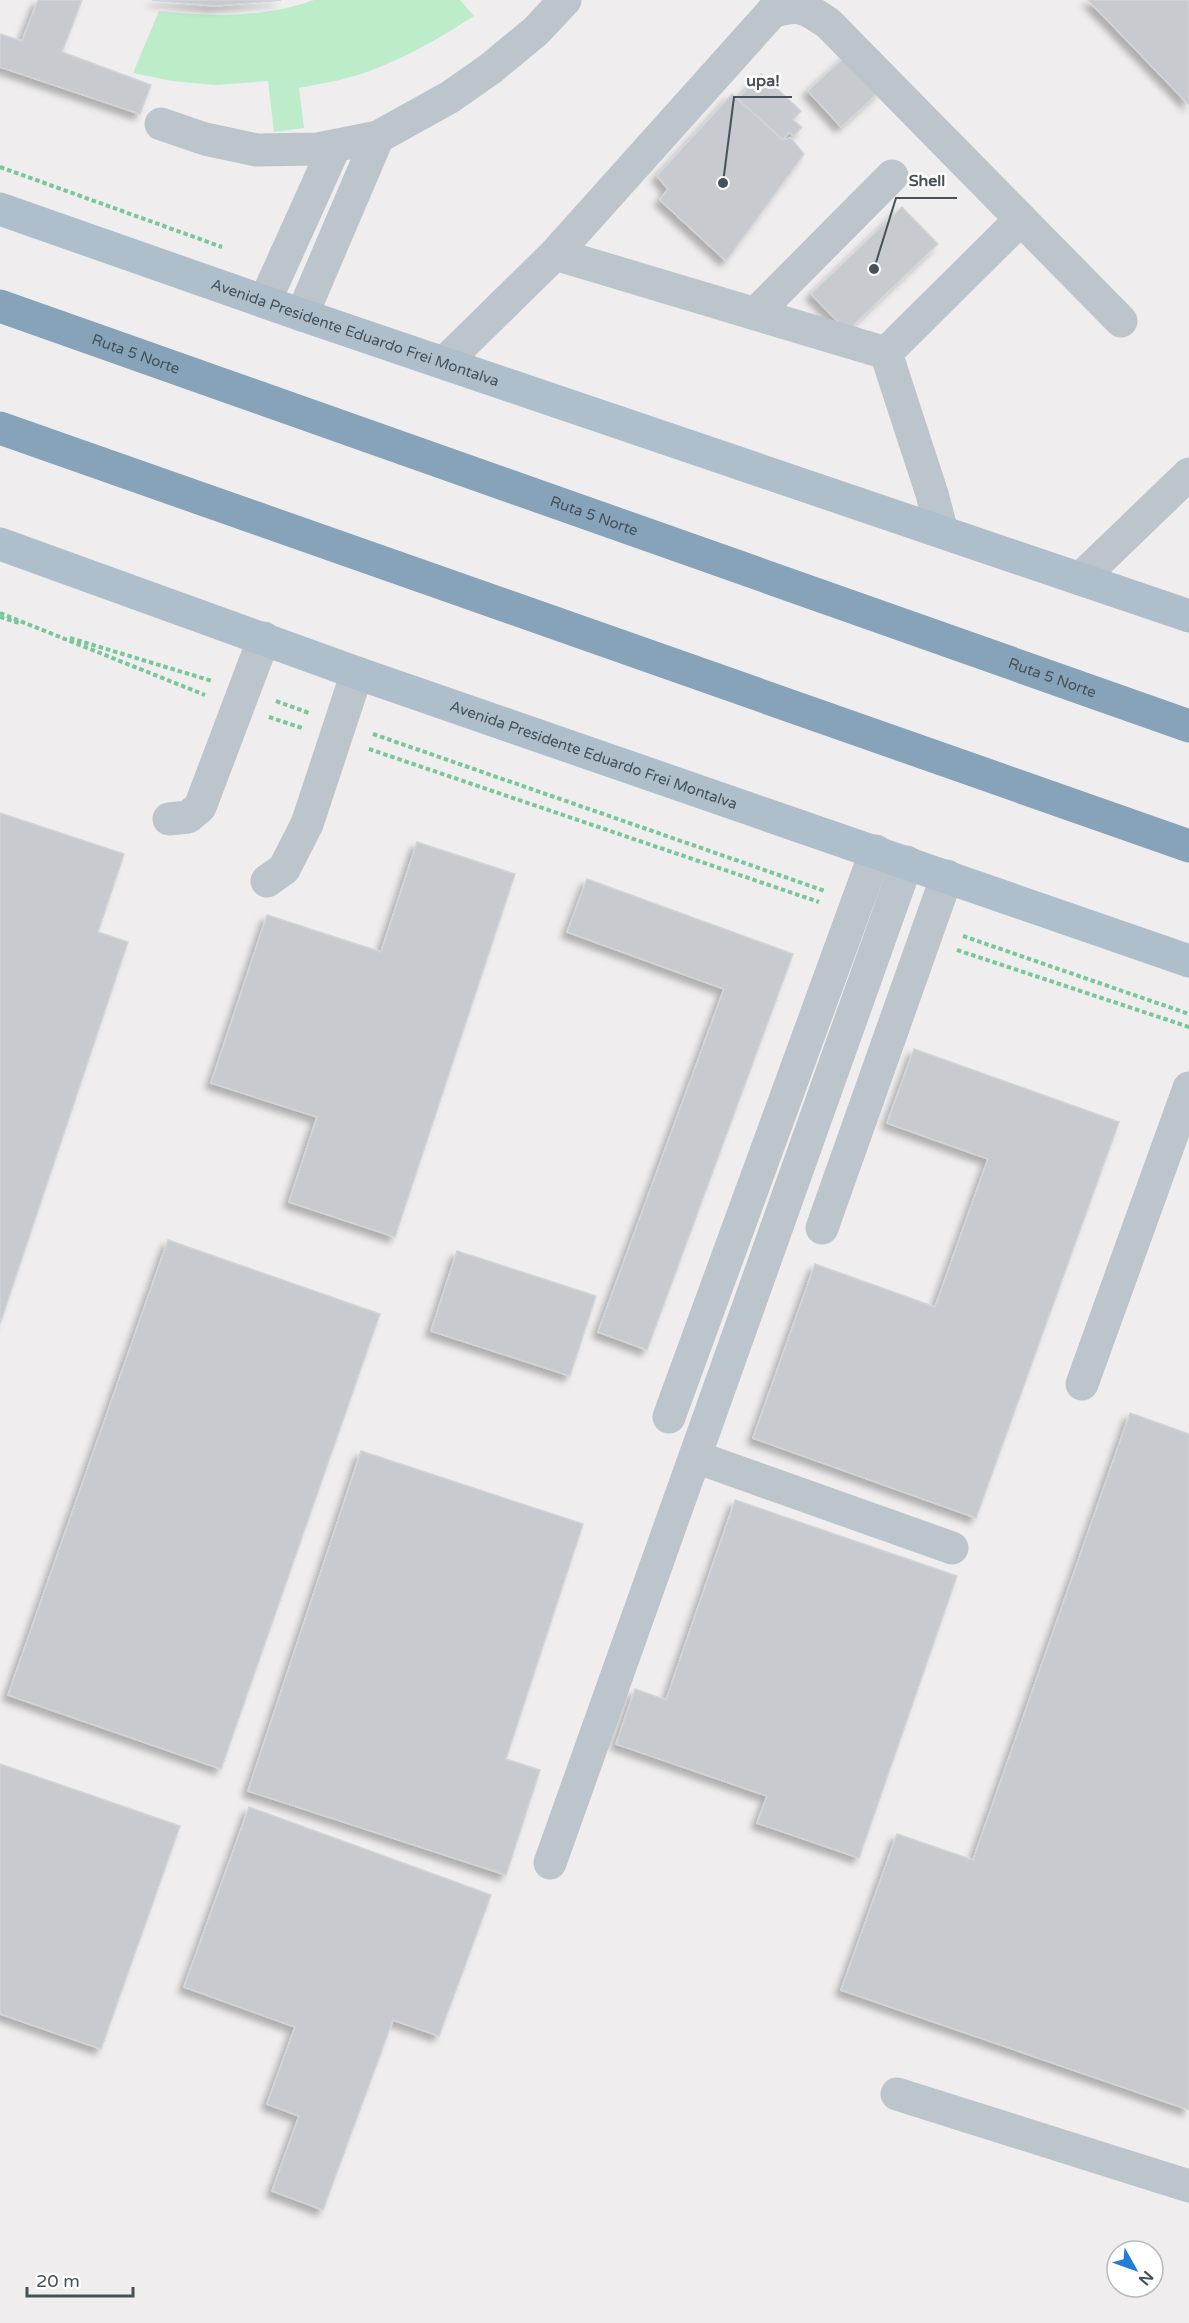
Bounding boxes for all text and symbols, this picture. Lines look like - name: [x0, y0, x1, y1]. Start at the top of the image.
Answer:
- callout: upa!: [734, 63, 792, 97]
- text: upa!: [746, 71, 780, 91]
- callout: Shell: [896, 164, 957, 198]
- text: Shell: [909, 171, 945, 191]
- street label: Avenida Presidente Eduardo Frei Montalva: [209, 275, 501, 390]
- street label: Ruta 5 Norte: [89, 330, 182, 378]
- street label: Ruta 5 Norte: [548, 492, 640, 540]
- street label: Ruta 5 Norte: [1006, 654, 1099, 702]
- street label: Avenida Presidente Eduardo Frei Montalva: [447, 697, 740, 813]
- north arrow: [1105, 2239, 1165, 2299]
- scale bar: [27, 2260, 134, 2298]
- text: N: [1134, 2267, 1158, 2289]
- text: 20 m: [36, 2270, 80, 2292]

